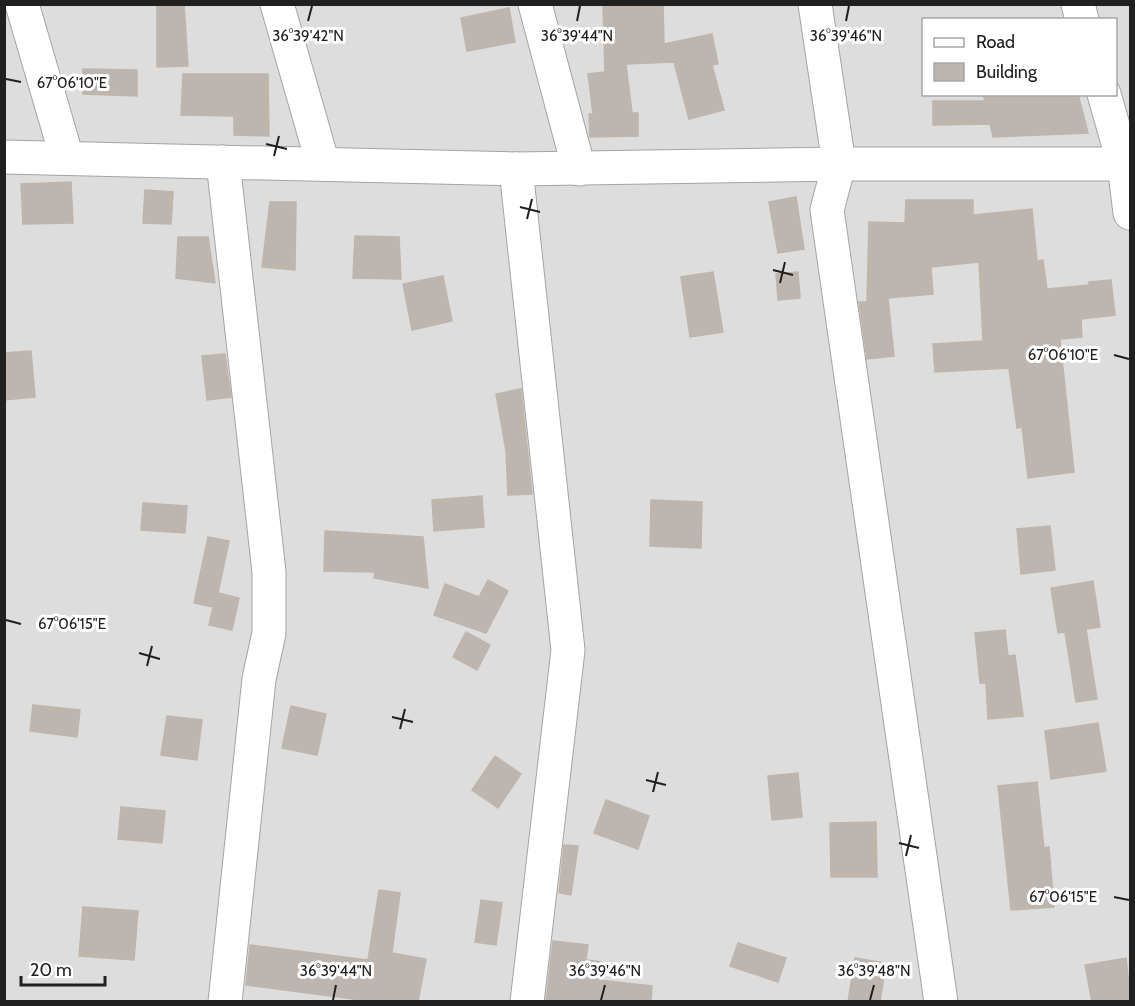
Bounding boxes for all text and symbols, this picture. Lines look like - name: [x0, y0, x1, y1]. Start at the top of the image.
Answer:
- legend: [922, 18, 1117, 96]
- text: 36°39'42"N: [272, 27, 344, 45]
- text: 36°39'44"N: [541, 27, 613, 45]
- text: 36°39'46"N: [810, 27, 882, 45]
- text: Road: [976, 31, 1015, 53]
- text: Building: [976, 61, 1038, 83]
- text: 67°06'10"E: [37, 74, 107, 92]
- text: 67°06'10"E: [1028, 346, 1098, 364]
- text: 67°06'15"E: [38, 615, 106, 633]
- text: 67°06'15"E: [1029, 888, 1097, 906]
- scale bar: [21, 949, 105, 987]
- text: 20 m: [30, 959, 72, 981]
- text: 36°39'44"N: [300, 962, 372, 980]
- text: 36°39'46"N: [569, 962, 641, 980]
- text: 36°39'48"N: [838, 962, 910, 980]

